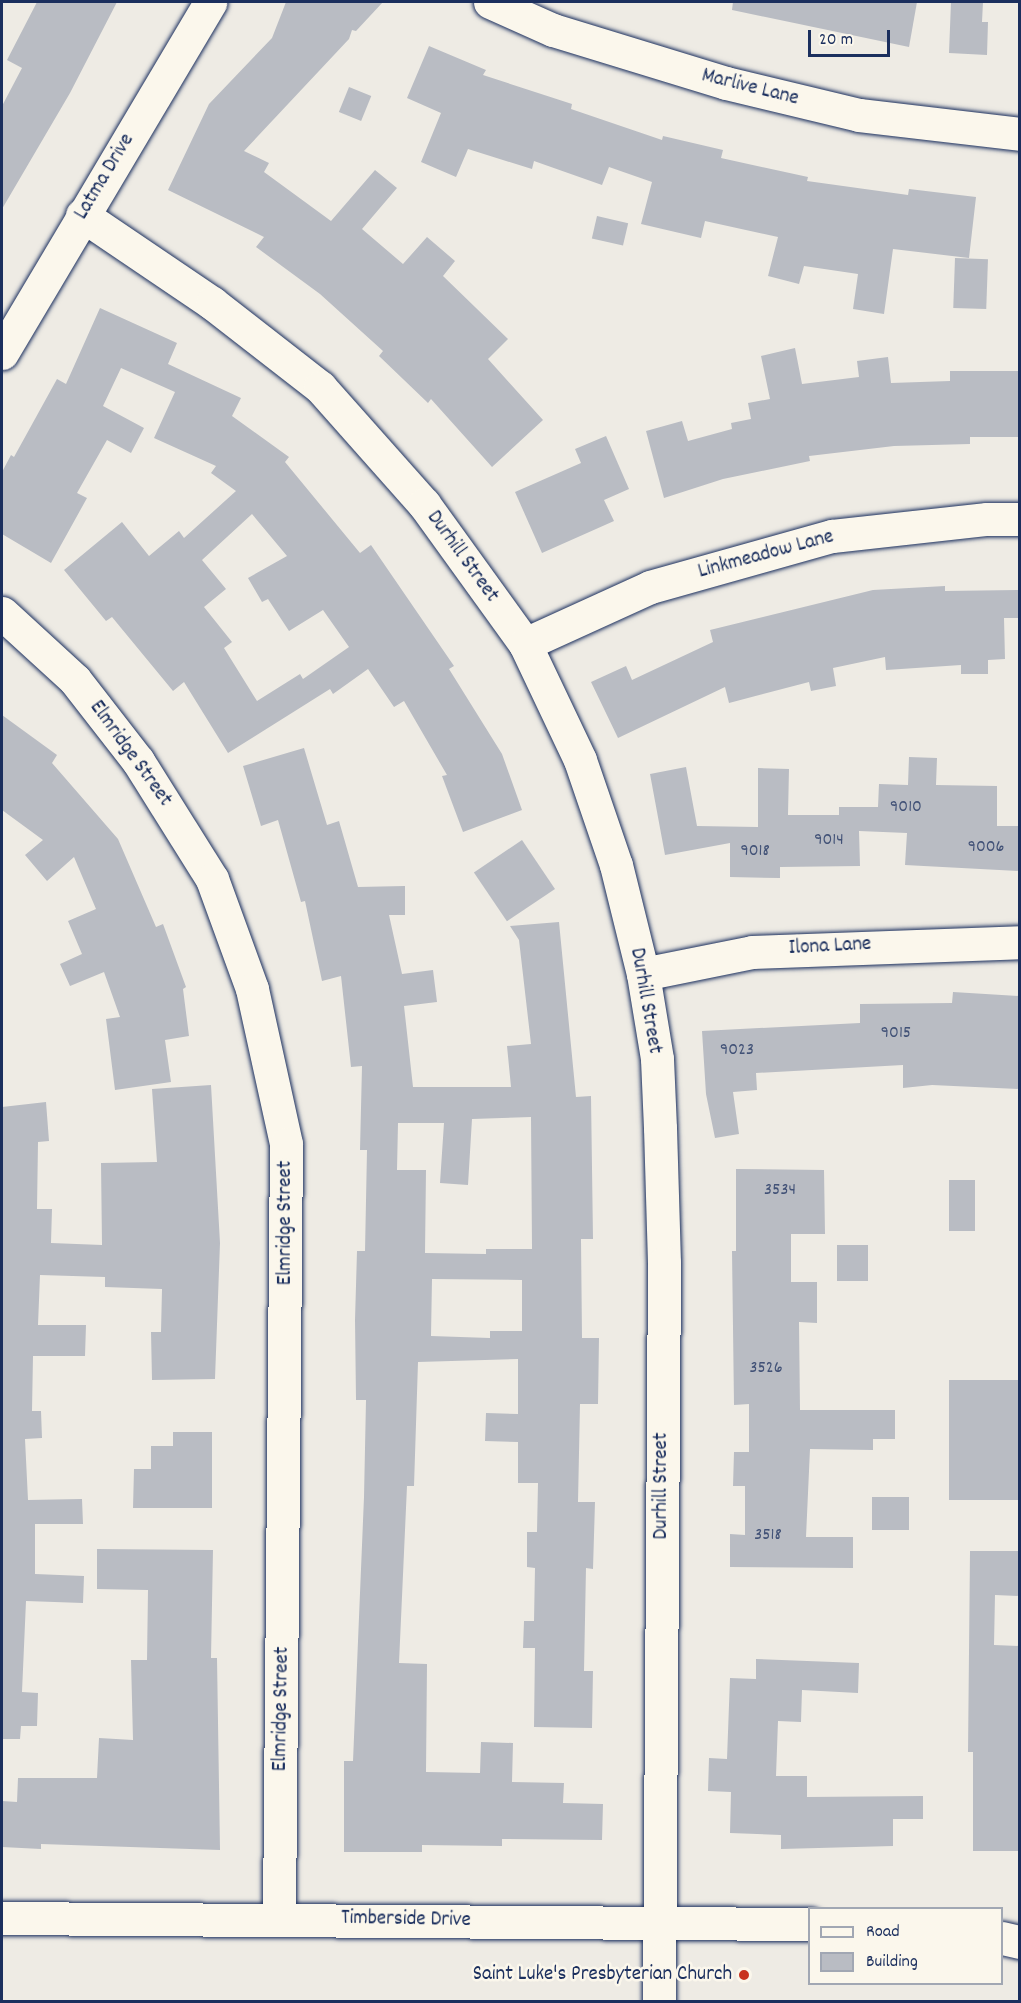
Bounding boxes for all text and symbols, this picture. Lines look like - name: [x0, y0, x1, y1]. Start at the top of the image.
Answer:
- scale bar: [811, 18, 894, 56]
- text: 20 m: [819, 28, 853, 53]
- street label: Marlive Lane: [699, 64, 801, 112]
- street label: Latma Drive: [70, 129, 140, 225]
- street label: Durhill Street: [420, 506, 504, 608]
- street label: Linkmeadow Lane: [696, 525, 836, 585]
- street label: Elmridge Street: [83, 696, 177, 812]
- house number: 9010: [890, 797, 922, 819]
- house number: 9014: [814, 830, 844, 852]
- house number: 9006: [968, 837, 1004, 859]
- house number: 9018: [740, 841, 770, 863]
- street label: Ilona Lane: [788, 932, 872, 962]
- street label: Durhill Street: [623, 946, 667, 1056]
- house number: 9015: [881, 1023, 911, 1045]
- house number: 9023: [720, 1040, 754, 1062]
- street label: Elmridge Street: [273, 1161, 299, 1285]
- house number: 3534: [764, 1180, 796, 1202]
- house number: 3526: [749, 1358, 783, 1380]
- street label: Durhill Street: [649, 1433, 675, 1539]
- house number: 3518: [754, 1525, 782, 1547]
- street label: Elmridge Street: [268, 1646, 296, 1772]
- street label: Timberside Drive: [341, 1906, 471, 1934]
- legend: [808, 1907, 1003, 1985]
- text: Road: [866, 1920, 900, 1945]
- text: Building: [866, 1950, 918, 1975]
- place label: Saint Luke's Presbyterian Church: [473, 1962, 732, 1988]
- marker: Saint Luke's Presbyterian Church: [737, 1968, 751, 1982]

